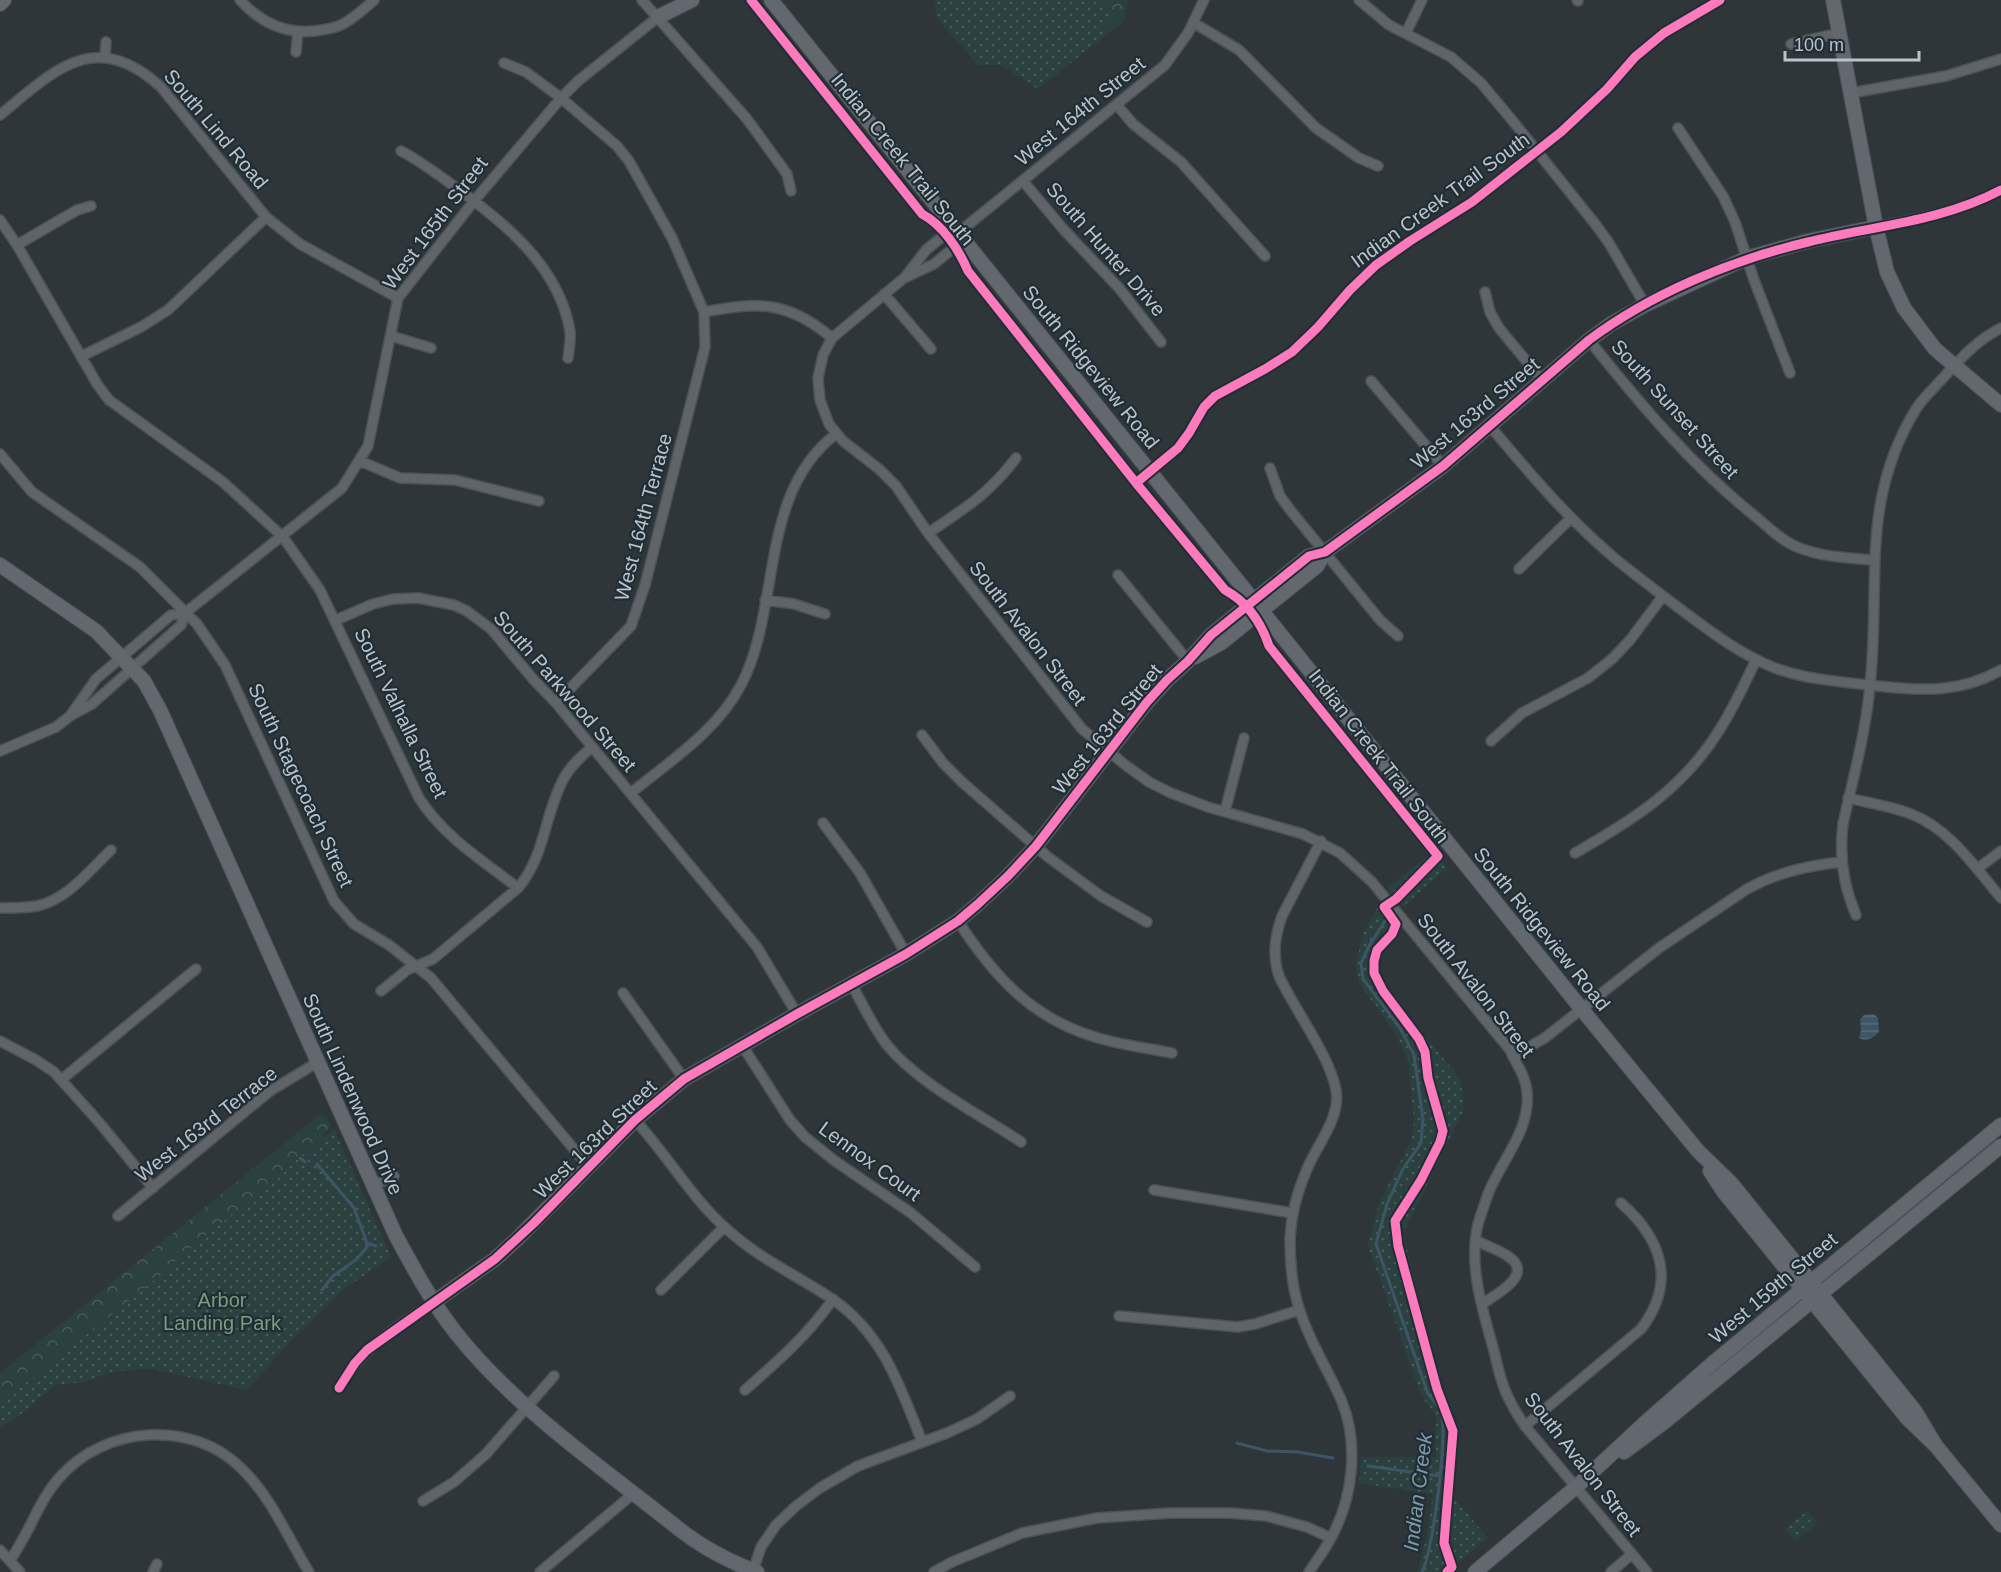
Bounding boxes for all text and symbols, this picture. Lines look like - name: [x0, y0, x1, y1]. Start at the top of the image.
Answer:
- scale bar: [1785, 24, 1918, 62]
- text: 100 m: [1794, 35, 1844, 55]
- street label: West 164th Street: [1011, 52, 1149, 170]
- street label: South Lind Road: [160, 65, 272, 193]
- street label: Indian Creek Trail South: [827, 69, 979, 249]
- street label: Indian Creek Trail South: [1347, 128, 1533, 272]
- street label: West 165th Street: [378, 152, 492, 293]
- street label: South Hunter Drive: [1042, 178, 1170, 320]
- street label: South Ridgeview Road: [1018, 281, 1164, 453]
- street label: South Sunset Street: [1607, 335, 1743, 483]
- street label: West 163rd Street: [1406, 353, 1544, 473]
- street label: West 164th Terrace: [610, 431, 676, 603]
- street label: South Avalon Street: [965, 557, 1091, 710]
- street label: South Parkwood Street: [489, 606, 641, 776]
- street label: South Valhalla Street: [350, 624, 452, 802]
- street label: West 163rd Street: [1048, 659, 1166, 798]
- street label: Indian Creek Trail South: [1304, 665, 1454, 847]
- street label: South Stagecoach Street: [244, 680, 358, 891]
- street label: South Ridgeview Road: [1469, 843, 1615, 1015]
- street label: South Avalon Street: [1413, 909, 1539, 1062]
- street label: South Lindenwood Drive: [299, 990, 407, 1198]
- street label: West 163rd Terrace: [131, 1062, 281, 1186]
- street label: West 163rd Street: [530, 1075, 661, 1203]
- street label: Lennox Court: [815, 1117, 925, 1205]
- street label: West 159th Street: [1705, 1228, 1842, 1348]
- park label: Arbor Landing Park: [163, 1289, 282, 1334]
- street label: South Avalon Street: [1520, 1388, 1646, 1541]
- water label: Indian Creek: [1399, 1430, 1436, 1552]

